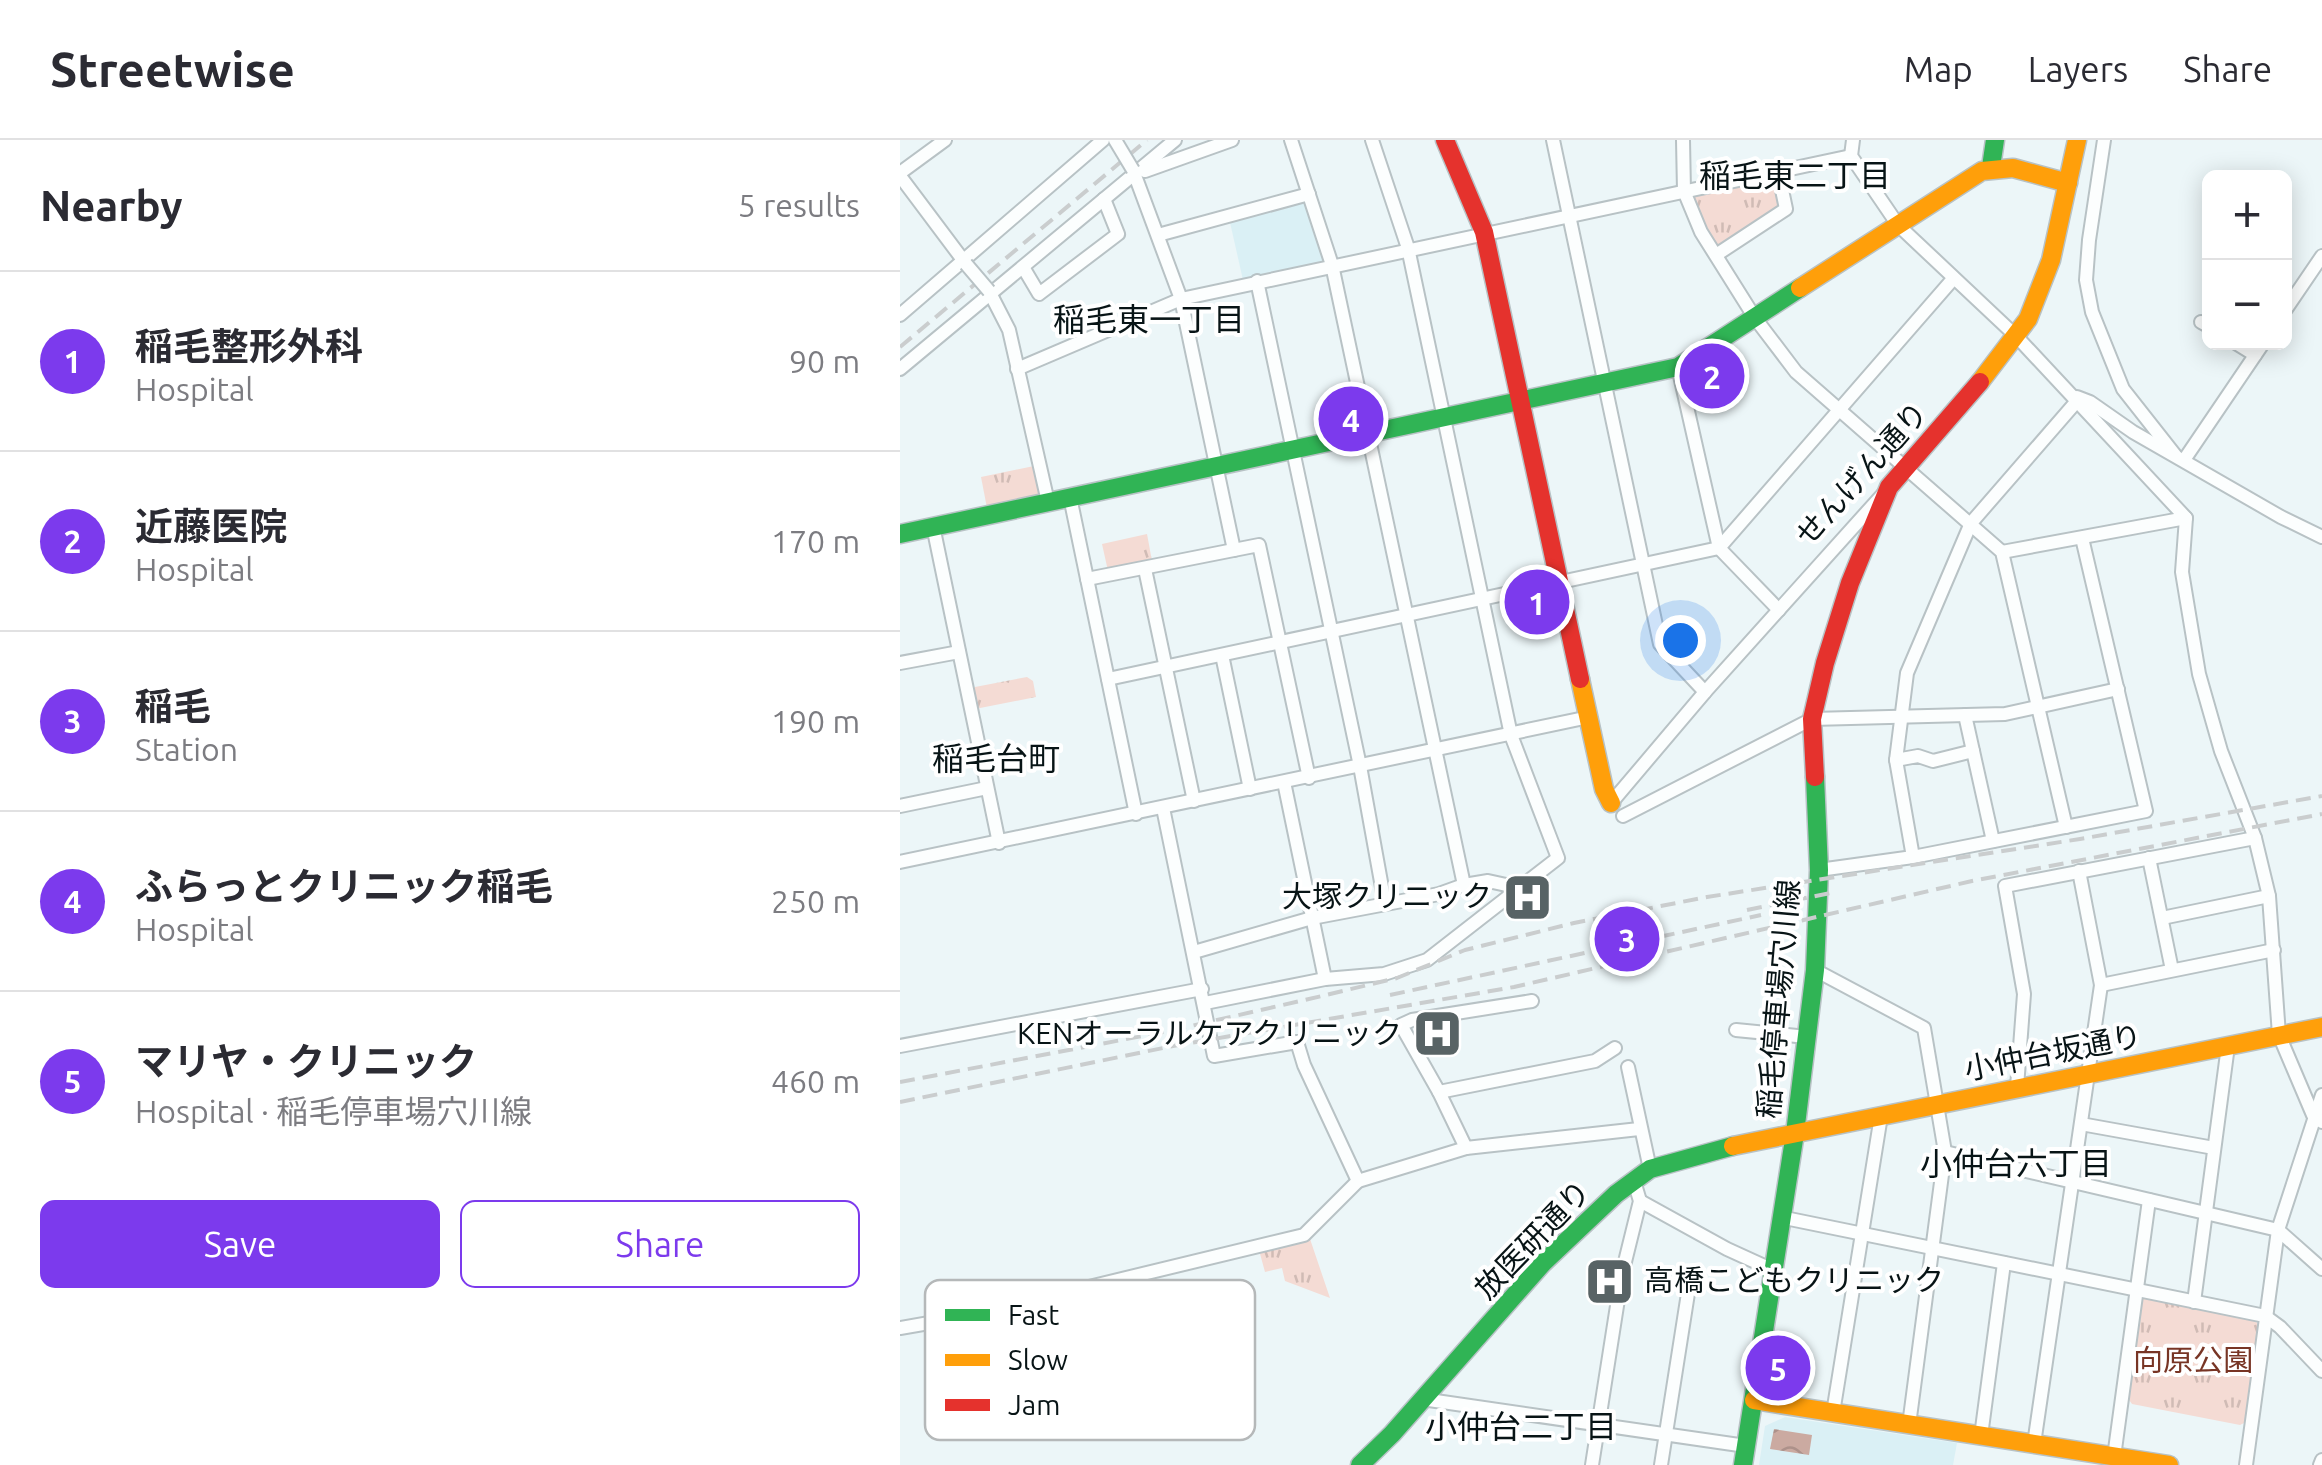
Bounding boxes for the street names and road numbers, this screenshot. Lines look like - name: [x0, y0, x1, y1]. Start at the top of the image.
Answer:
- street label: せんげん通り: [1788, 395, 1934, 552]
- street label: 稲毛停車場穴川線: [1751, 878, 1805, 1120]
- street label: 小仲台坂通り: [1961, 1018, 2144, 1086]
- street label: 放医研通り: [1468, 1174, 1597, 1305]

